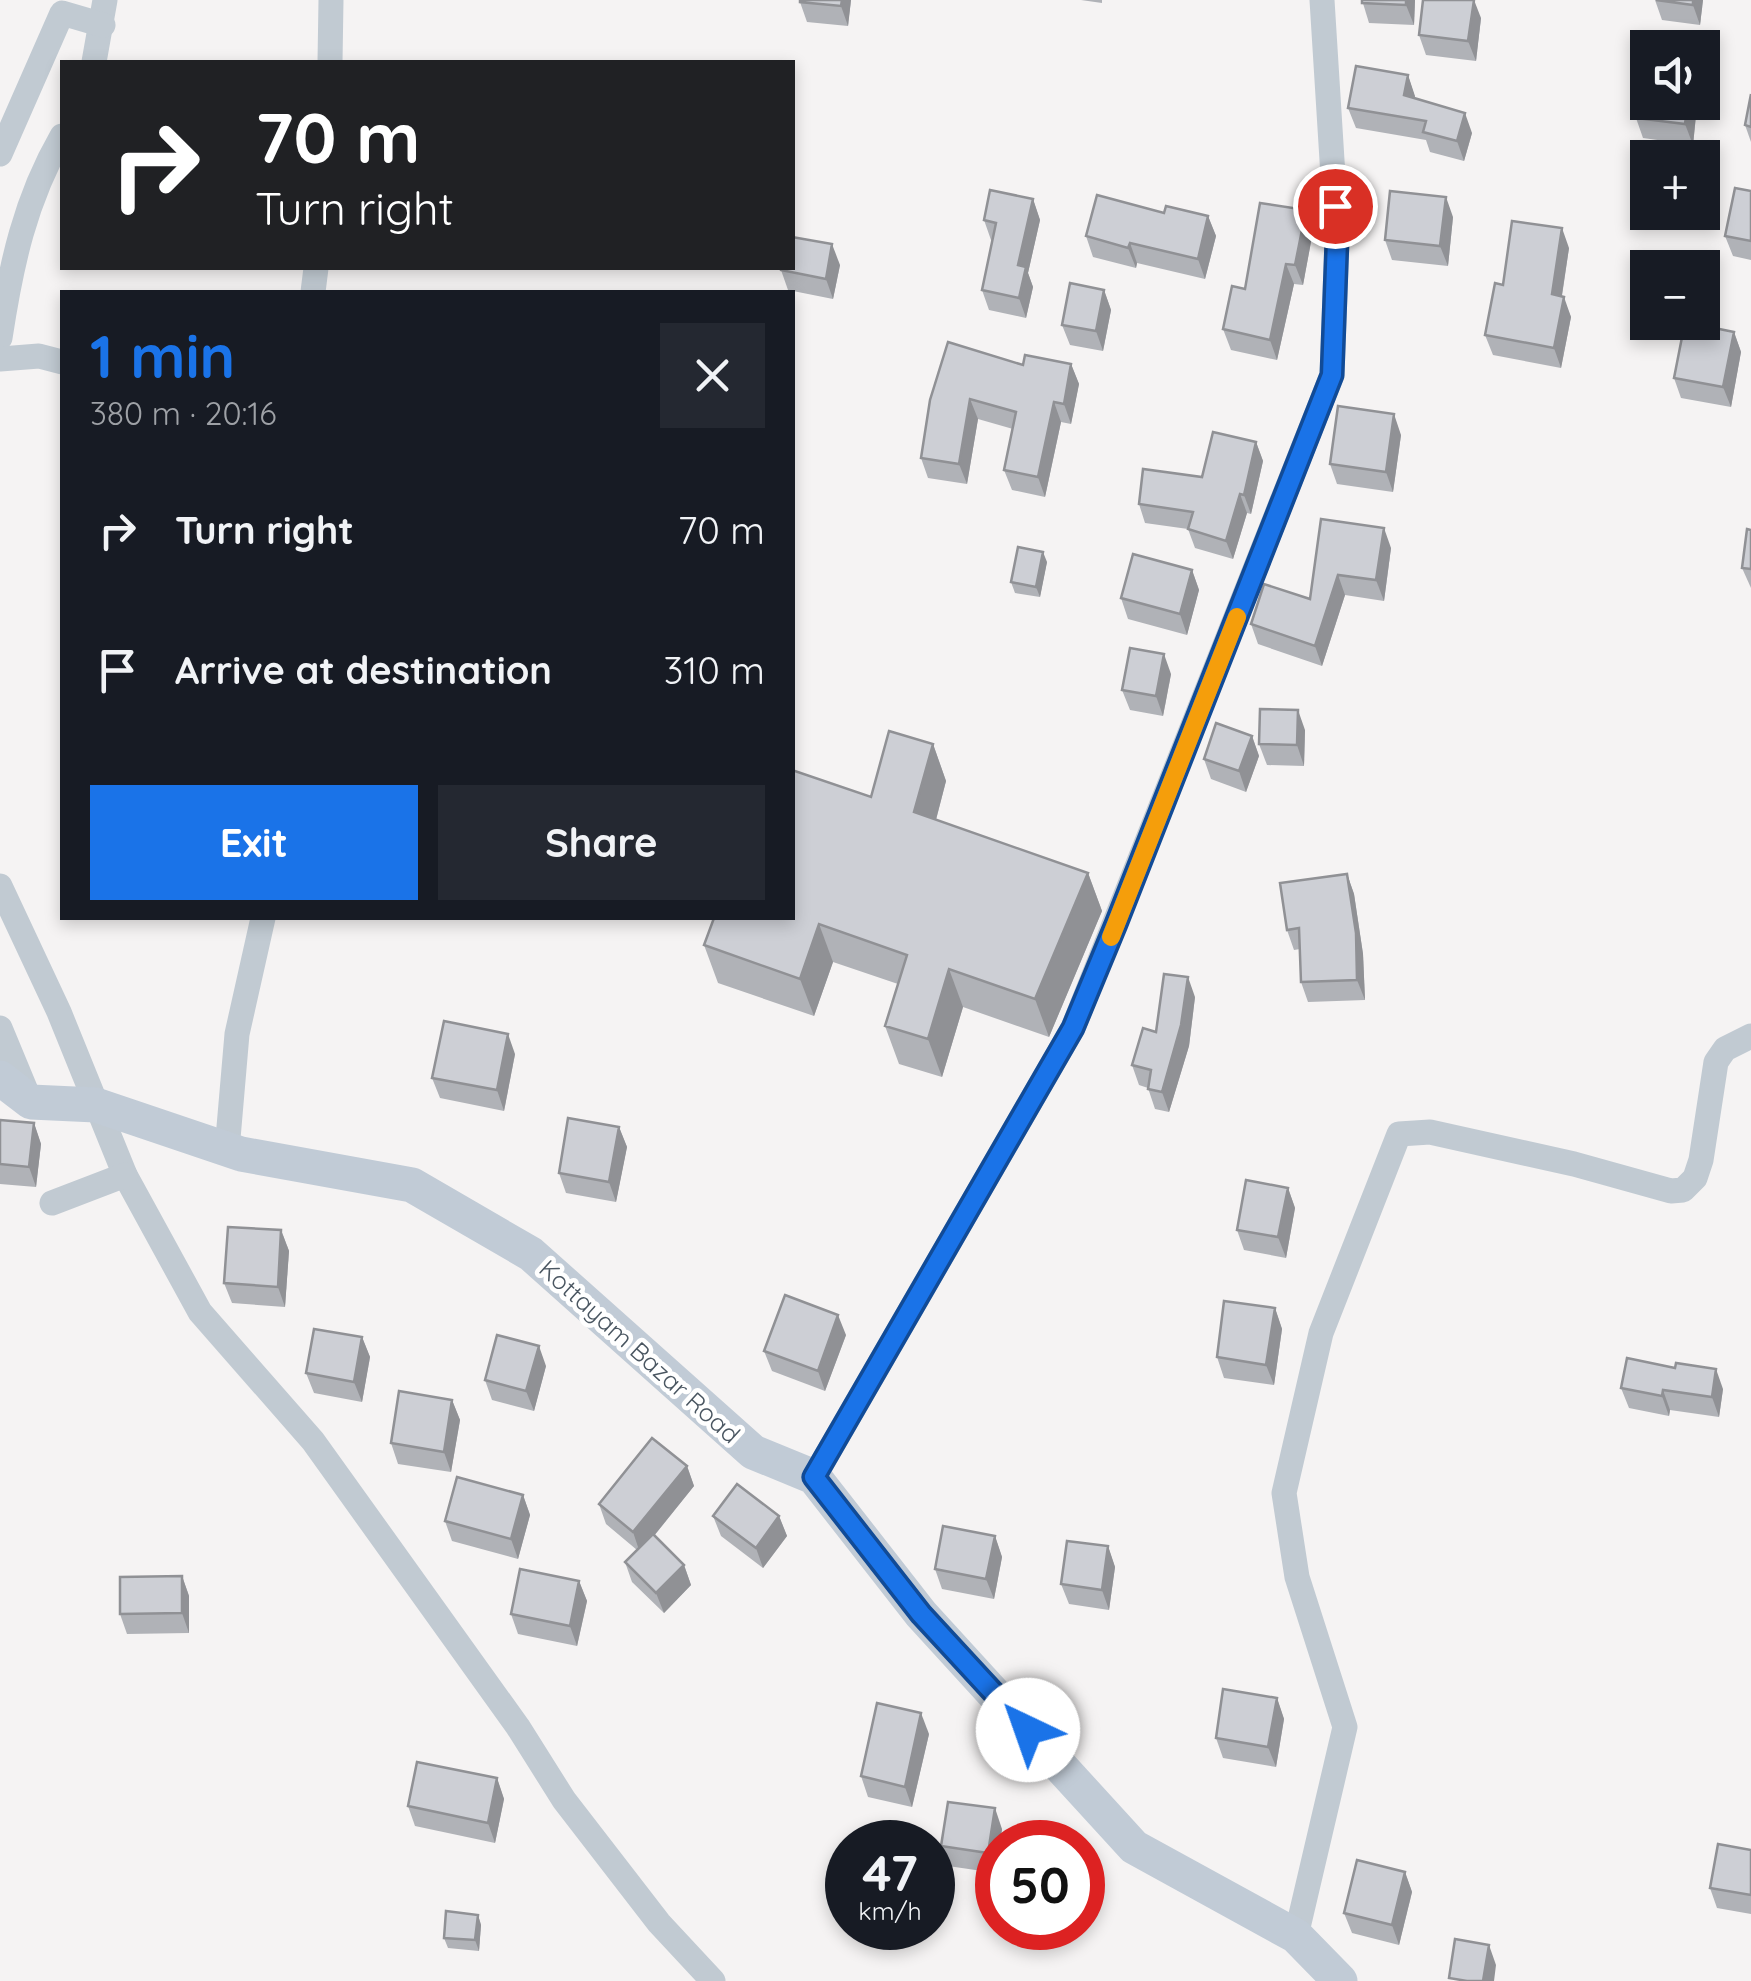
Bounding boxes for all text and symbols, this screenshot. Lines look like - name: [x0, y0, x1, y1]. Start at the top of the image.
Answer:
- map controls: [1630, 30, 1720, 340]
- button: sound: [1630, 30, 1720, 120]
- text: 70 m: [255, 93, 421, 181]
- icon: right: [90, 100, 220, 230]
- button: +: [1630, 140, 1720, 230]
- pin: [1293, 164, 1378, 249]
- icon: arrive: [1308, 179, 1363, 234]
- text: Turn right: [255, 180, 454, 236]
- button: −: [1630, 250, 1720, 340]
- text: 1 min: [90, 318, 235, 393]
- button: close: [660, 323, 765, 428]
- text: 380 m · 20:16: [90, 393, 277, 433]
- icon: right: [90, 503, 145, 558]
- text: Turn right: [175, 506, 354, 554]
- text: 70 m: [678, 506, 765, 554]
- icon: arrive: [90, 643, 145, 698]
- text: Arrive at destination: [175, 646, 552, 694]
- text: 310 m: [663, 646, 765, 694]
- button: Exit: [90, 785, 418, 900]
- button: Share: [438, 785, 765, 900]
- street label: Kottayam Bazar Road: [533, 1253, 747, 1449]
- position arrow: [976, 1678, 1080, 1782]
- speed limit sign: 50: [975, 1820, 1105, 1950]
- text: 47: [862, 1841, 918, 1904]
- text: km/h: [858, 1895, 922, 1926]

